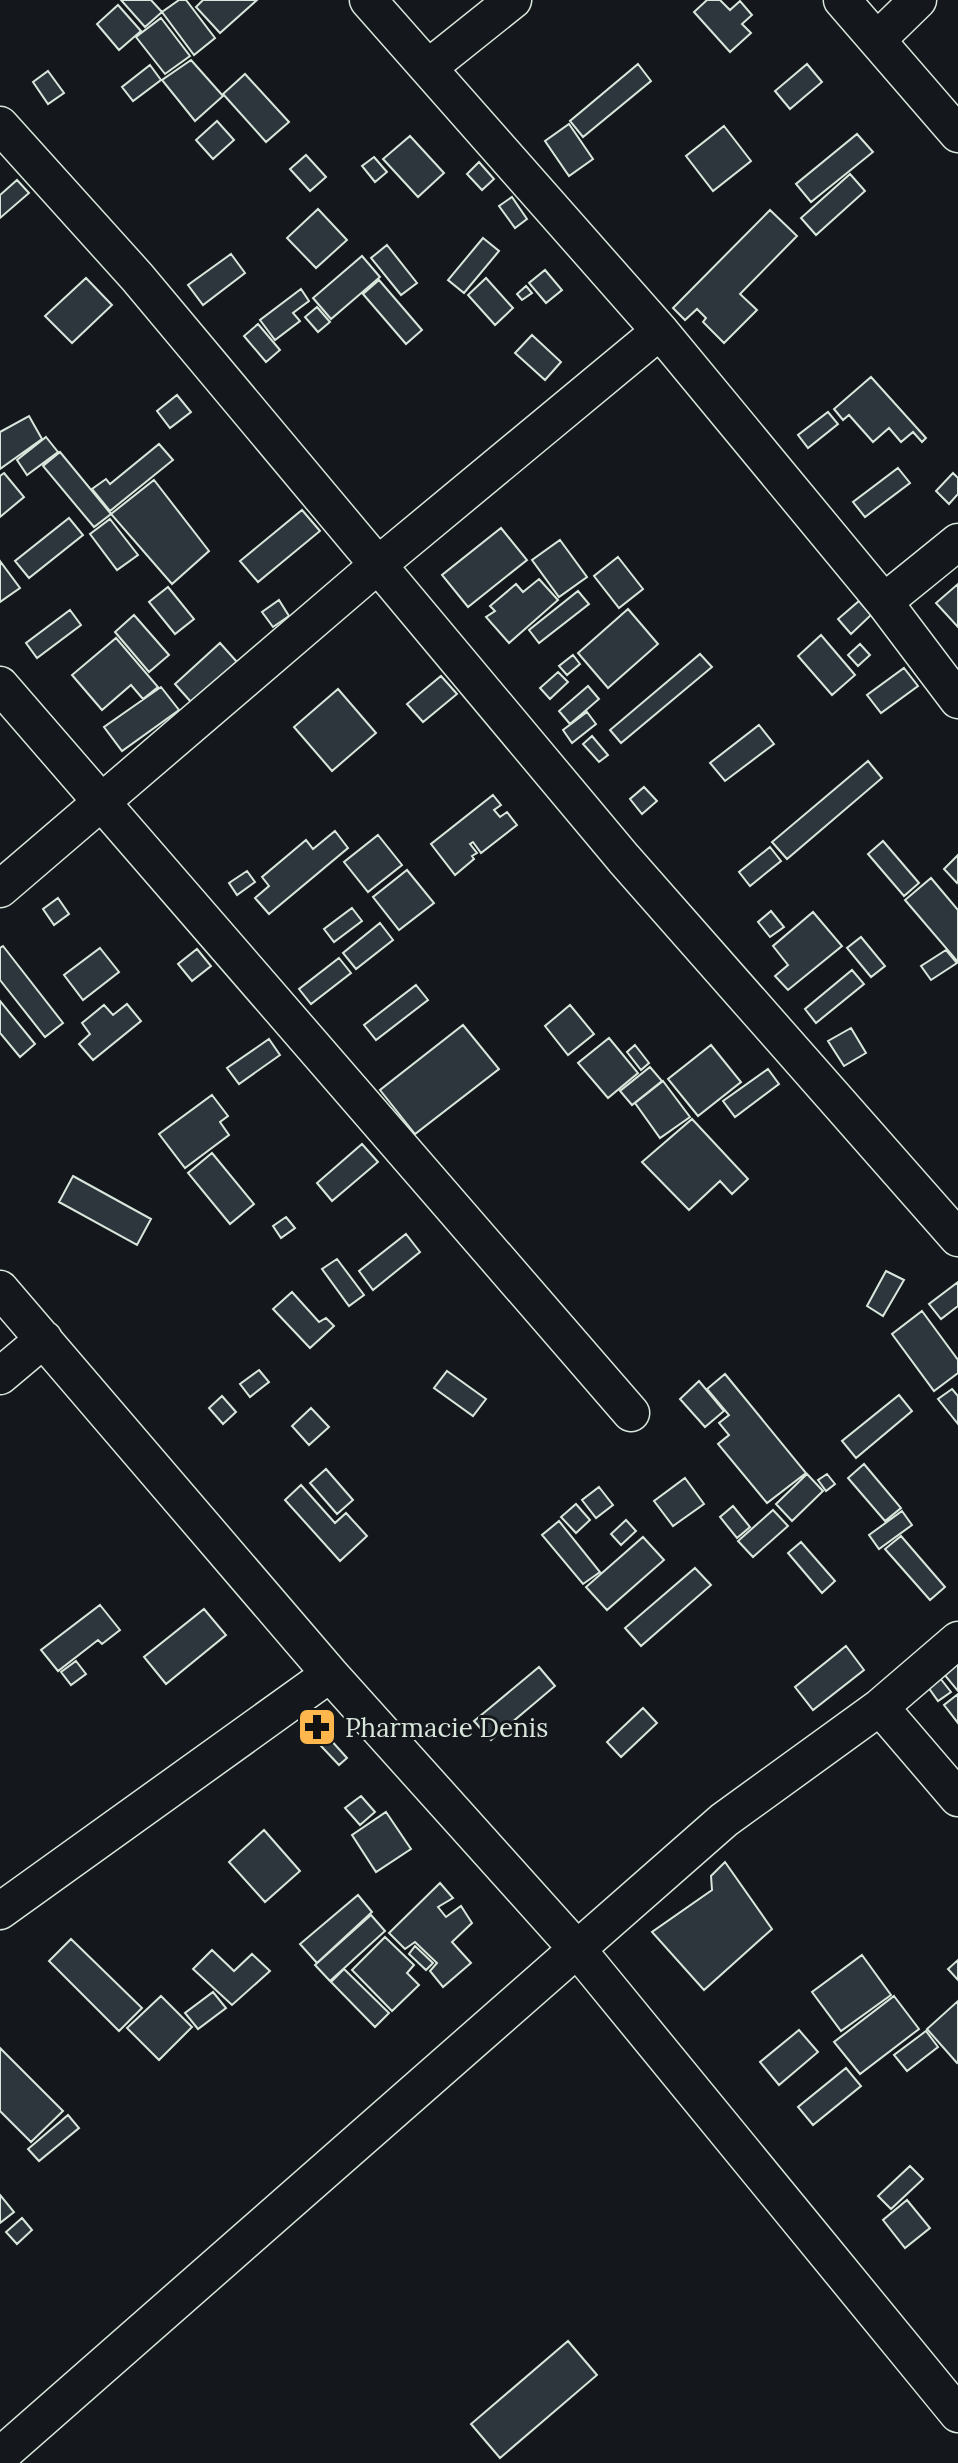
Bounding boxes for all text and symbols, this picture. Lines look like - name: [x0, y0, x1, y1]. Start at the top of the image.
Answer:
- pharmacy icon: Pharmacie Denis: [296, 1706, 338, 1748]
- place label: Pharmacie Denis: [345, 1711, 548, 1744]

